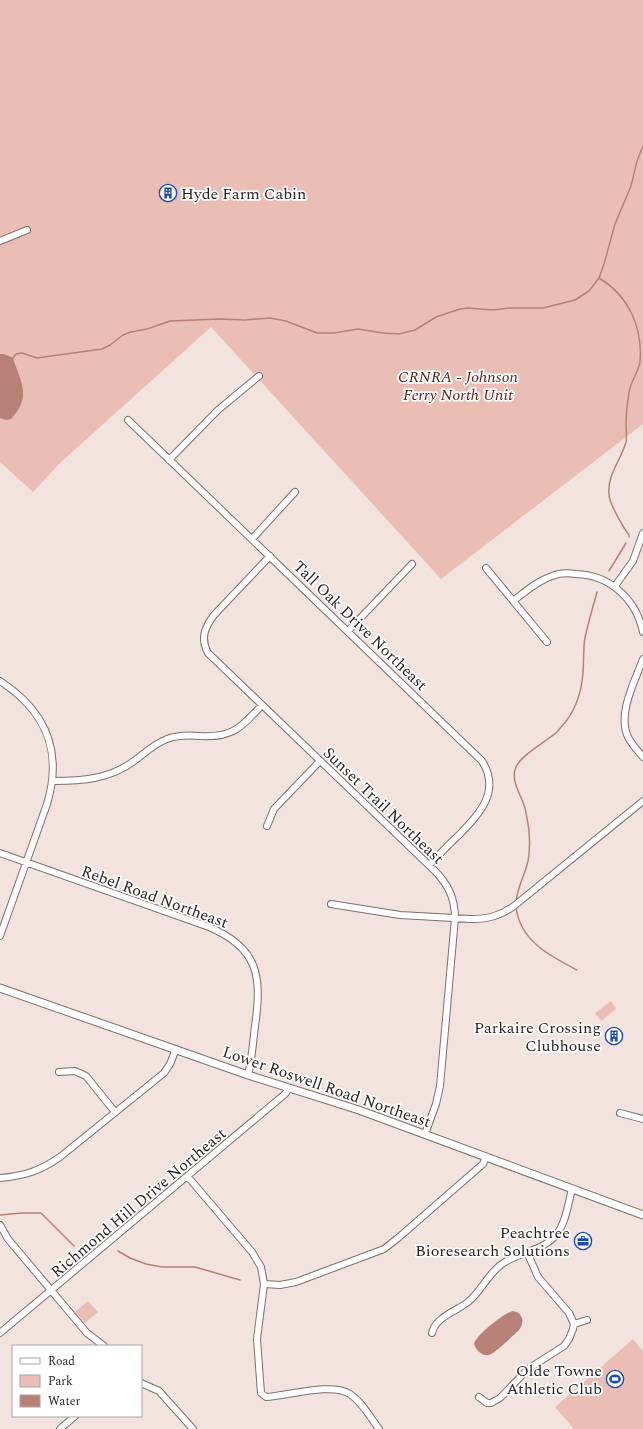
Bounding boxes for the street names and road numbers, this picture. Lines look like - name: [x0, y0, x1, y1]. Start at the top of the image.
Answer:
- street label: Tall Oak Drive Northeast: [288, 555, 433, 697]
- street label: Sunset Trail Northeast: [317, 741, 450, 870]
- street label: Rebel Road Northeast: [78, 859, 232, 935]
- street label: Lower Roswell Road Northeast: [219, 1040, 434, 1134]
- street label: Richmond Hill Drive Northeast: [46, 1122, 232, 1283]

